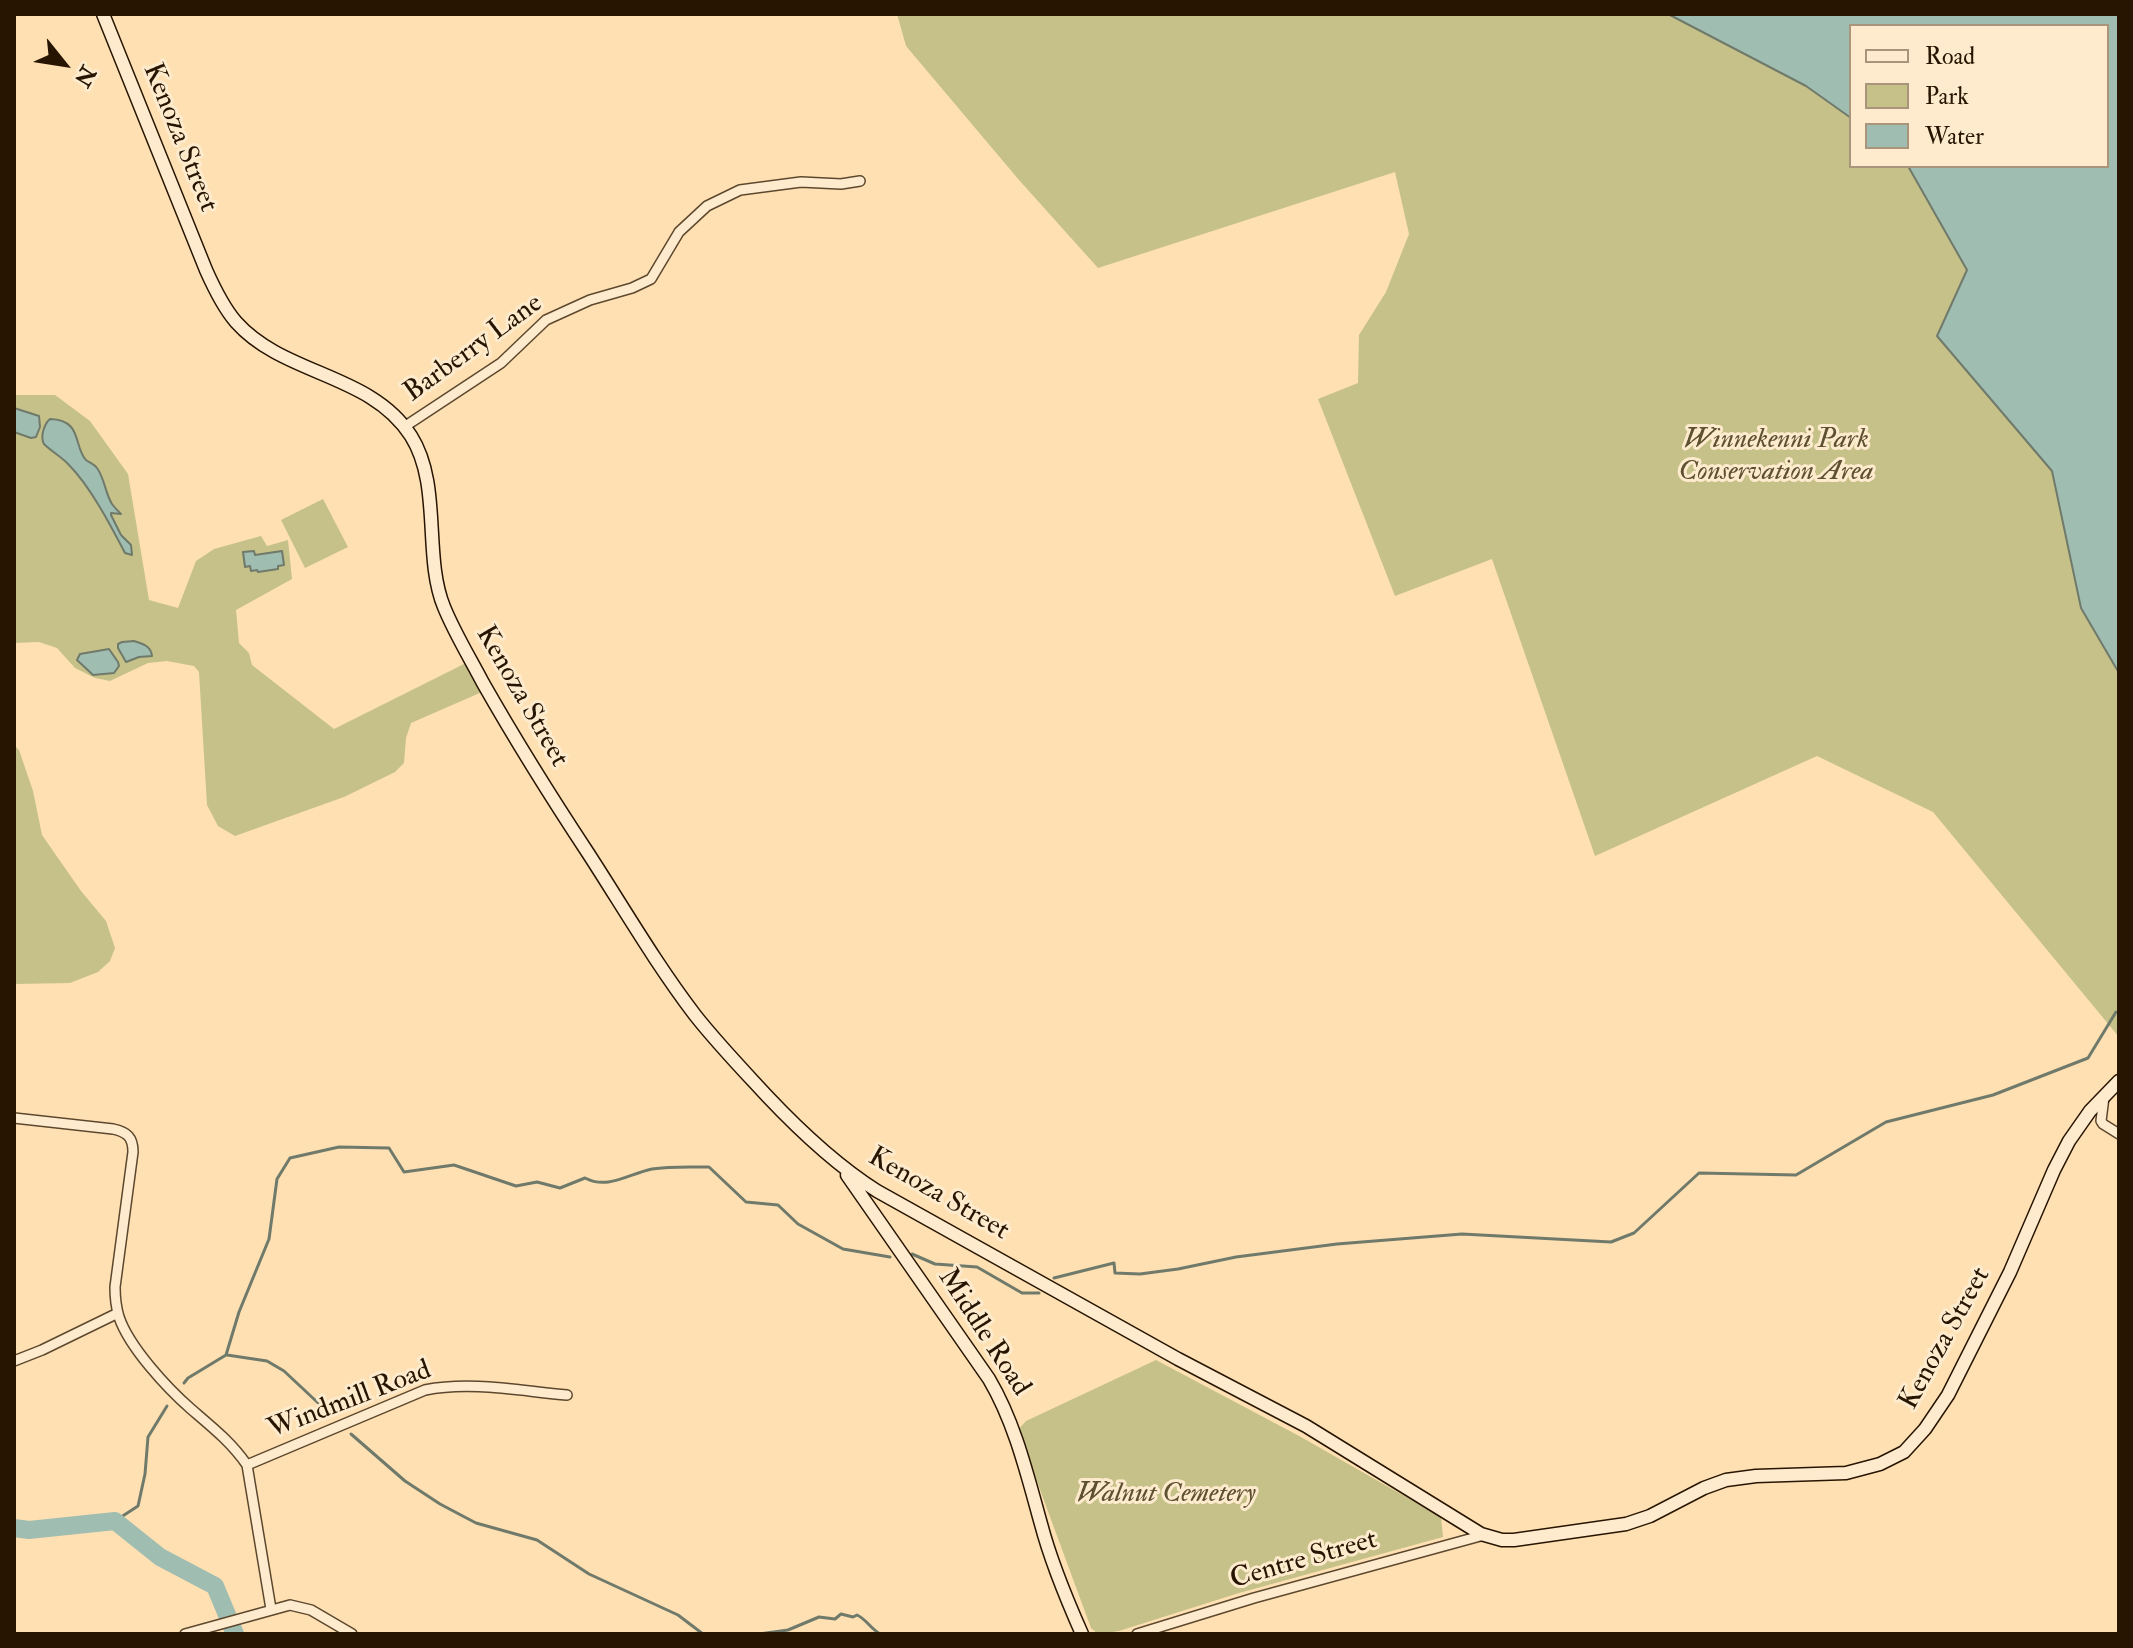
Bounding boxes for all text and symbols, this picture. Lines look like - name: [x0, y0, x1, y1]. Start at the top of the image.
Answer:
- north arrow: [24, 24, 104, 104]
- legend: [1849, 24, 2109, 168]
- text: Road: [1925, 41, 1975, 72]
- street label: Kenoza Street: [134, 59, 224, 217]
- text: N: [68, 60, 102, 92]
- text: Park: [1925, 81, 1969, 112]
- text: Water: [1925, 121, 1984, 152]
- street label: Barberry Lane: [398, 288, 550, 410]
- park label: Winnekenni Park Conservation Area: [1678, 424, 1874, 490]
- street label: Kenoza Street: [467, 621, 575, 773]
- street label: Kenoza Street: [862, 1141, 1014, 1249]
- street label: Kenoza Street: [1893, 1262, 1999, 1416]
- street label: Middle Road: [929, 1263, 1037, 1403]
- street label: Windmill Road: [264, 1354, 436, 1448]
- park label: Walnut Cemetery: [1076, 1478, 1256, 1512]
- street label: Centre Street: [1227, 1524, 1381, 1598]

